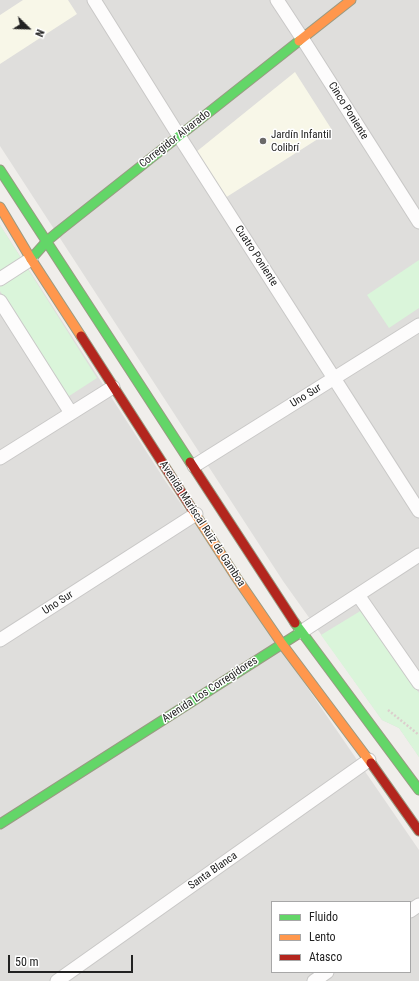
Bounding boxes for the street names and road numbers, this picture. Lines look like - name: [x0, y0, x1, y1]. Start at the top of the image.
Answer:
- street label: Cinco Poniente: [325, 80, 371, 142]
- street label: Corregidor Alvarado: [137, 107, 213, 171]
- street label: Cuatro Poniente: [231, 223, 281, 289]
- street label: Uno Sur: [288, 381, 324, 411]
- street label: Avenida Mariscal Ruiz de Gamboa: [156, 459, 248, 589]
- street label: Uno Sur: [40, 588, 76, 618]
- street label: Avenida Los Corregidores: [160, 654, 260, 726]
- street label: Santa Blanca: [186, 849, 240, 893]

